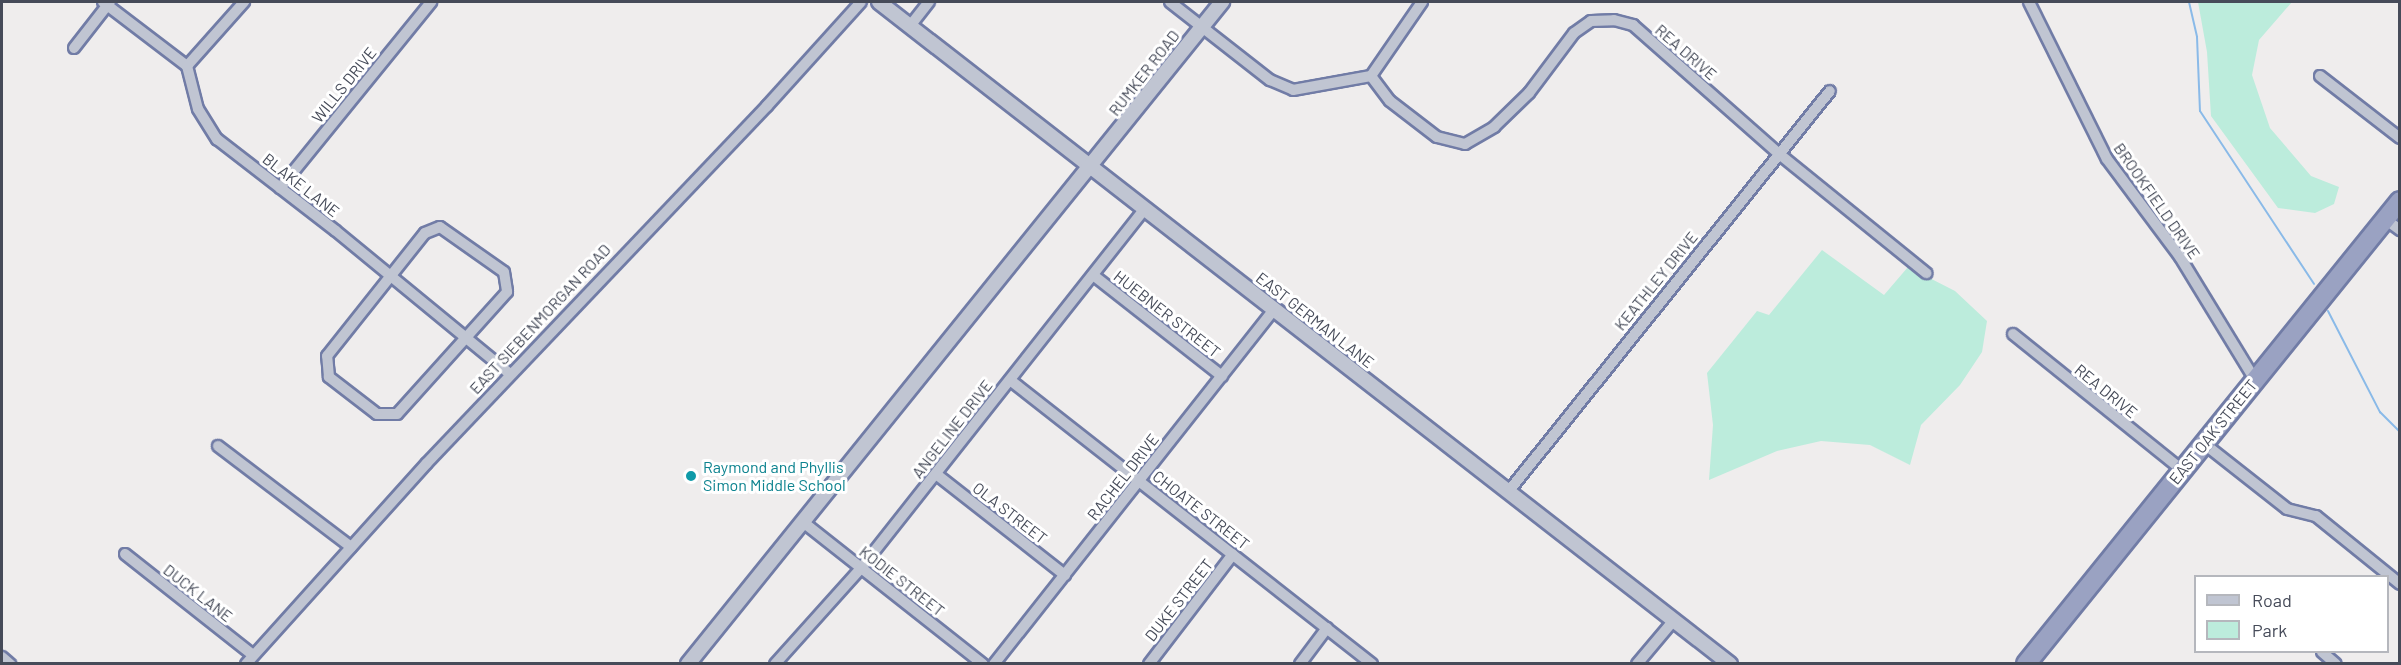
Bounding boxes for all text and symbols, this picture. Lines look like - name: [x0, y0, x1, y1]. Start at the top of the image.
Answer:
- street label: REA DRIVE: [1651, 20, 1721, 84]
- street label: RUMKER ROAD: [1105, 26, 1183, 120]
- street label: WILLS DRIVE: [308, 43, 380, 127]
- street label: BROOKFIELD DRIVE: [2110, 139, 2204, 263]
- street label: BLAKE LANE: [259, 149, 343, 221]
- street label: KEATHLEY DRIVE: [1610, 228, 1702, 334]
- street label: EAST SIEBENMORGAN ROAD: [466, 240, 614, 398]
- street label: HUEBNER STREET: [1110, 266, 1224, 362]
- street label: EAST GERMAN LANE: [1252, 268, 1378, 372]
- street label: REA DRIVE: [2071, 360, 2141, 422]
- street label: ANGELINE DRIVE: [908, 376, 996, 482]
- street label: EAST OAK STREET: [2165, 376, 2261, 488]
- street label: RACHEL DRIVE: [1083, 430, 1163, 524]
- place label: Raymond and Phyllis Simon Middle School: [703, 457, 846, 495]
- street label: CHOATE STREET: [1149, 466, 1253, 554]
- marker: Raymond and Phyllis Simon Middle School: [684, 469, 698, 483]
- street label: OLA STREET: [969, 478, 1051, 548]
- street label: KODIE STREET: [856, 542, 948, 620]
- street label: DUKE STREET: [1141, 555, 1217, 645]
- street label: DUCK LANE: [160, 560, 236, 626]
- legend: [2194, 575, 2389, 653]
- text: Road: [2252, 589, 2292, 611]
- text: Park: [2252, 619, 2287, 641]

